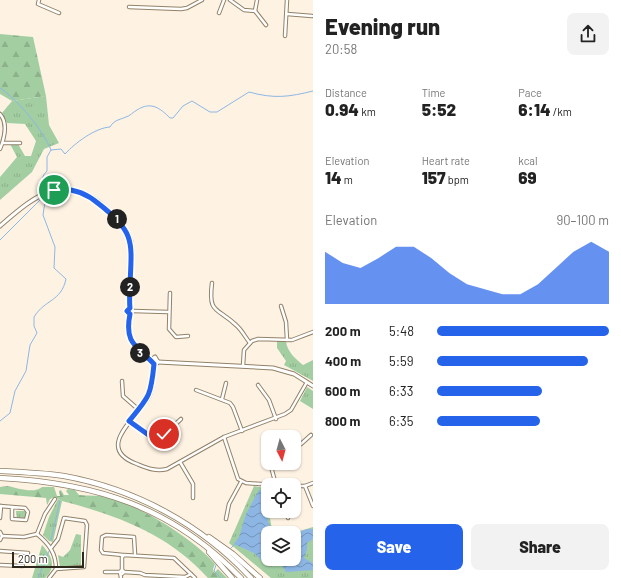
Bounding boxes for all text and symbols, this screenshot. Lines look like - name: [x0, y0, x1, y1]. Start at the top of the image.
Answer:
- text: Evening run: [325, 13, 440, 39]
- button: share: [567, 13, 609, 55]
- text: 20:58: [325, 41, 357, 57]
- text: Distance: [325, 86, 367, 99]
- text: Time: [422, 86, 445, 99]
- text: Pace: [518, 86, 542, 99]
- text: 0.94: [325, 99, 359, 119]
- text: 5:52: [422, 99, 456, 119]
- text: 6:14: [518, 99, 551, 119]
- text: km: [359, 105, 376, 118]
- text: /km: [551, 105, 572, 118]
- text: Elevation: [325, 154, 369, 167]
- text: Heart rate: [422, 154, 470, 167]
- text: kcal: [518, 154, 538, 167]
- text: 14: [325, 167, 342, 187]
- text: 157: [422, 167, 446, 187]
- text: 69: [518, 167, 537, 187]
- pin: [37, 173, 71, 207]
- text: m: [342, 173, 353, 186]
- text: bpm: [446, 173, 469, 186]
- icon: arrive: [43, 179, 65, 201]
- pin: 1: [107, 209, 127, 229]
- text: 1: [115, 212, 119, 225]
- text: Elevation: [325, 212, 377, 228]
- text: 90–100 m: [556, 212, 609, 228]
- pin: 2: [120, 277, 140, 297]
- text: 2: [127, 280, 133, 293]
- text: 200 m: [325, 323, 361, 339]
- text: 5:48: [389, 323, 414, 339]
- pin: 3: [130, 343, 150, 363]
- text: 3: [137, 346, 143, 359]
- text: 400 m: [325, 353, 361, 369]
- text: 5:59: [389, 353, 414, 369]
- text: 600 m: [325, 383, 360, 399]
- text: 6:33: [389, 383, 414, 399]
- text: 800 m: [325, 413, 360, 429]
- text: 6:35: [389, 413, 413, 429]
- pin: [147, 417, 181, 451]
- icon: check: [153, 423, 175, 445]
- north arrow: [261, 430, 301, 470]
- map controls: [261, 430, 301, 566]
- button: locate: [261, 478, 301, 518]
- button: Save: [325, 524, 463, 570]
- button: Share: [471, 524, 609, 570]
- button: layers: [261, 526, 301, 566]
- scale bar: [12, 550, 84, 569]
- text: 200 m: [18, 552, 48, 565]

